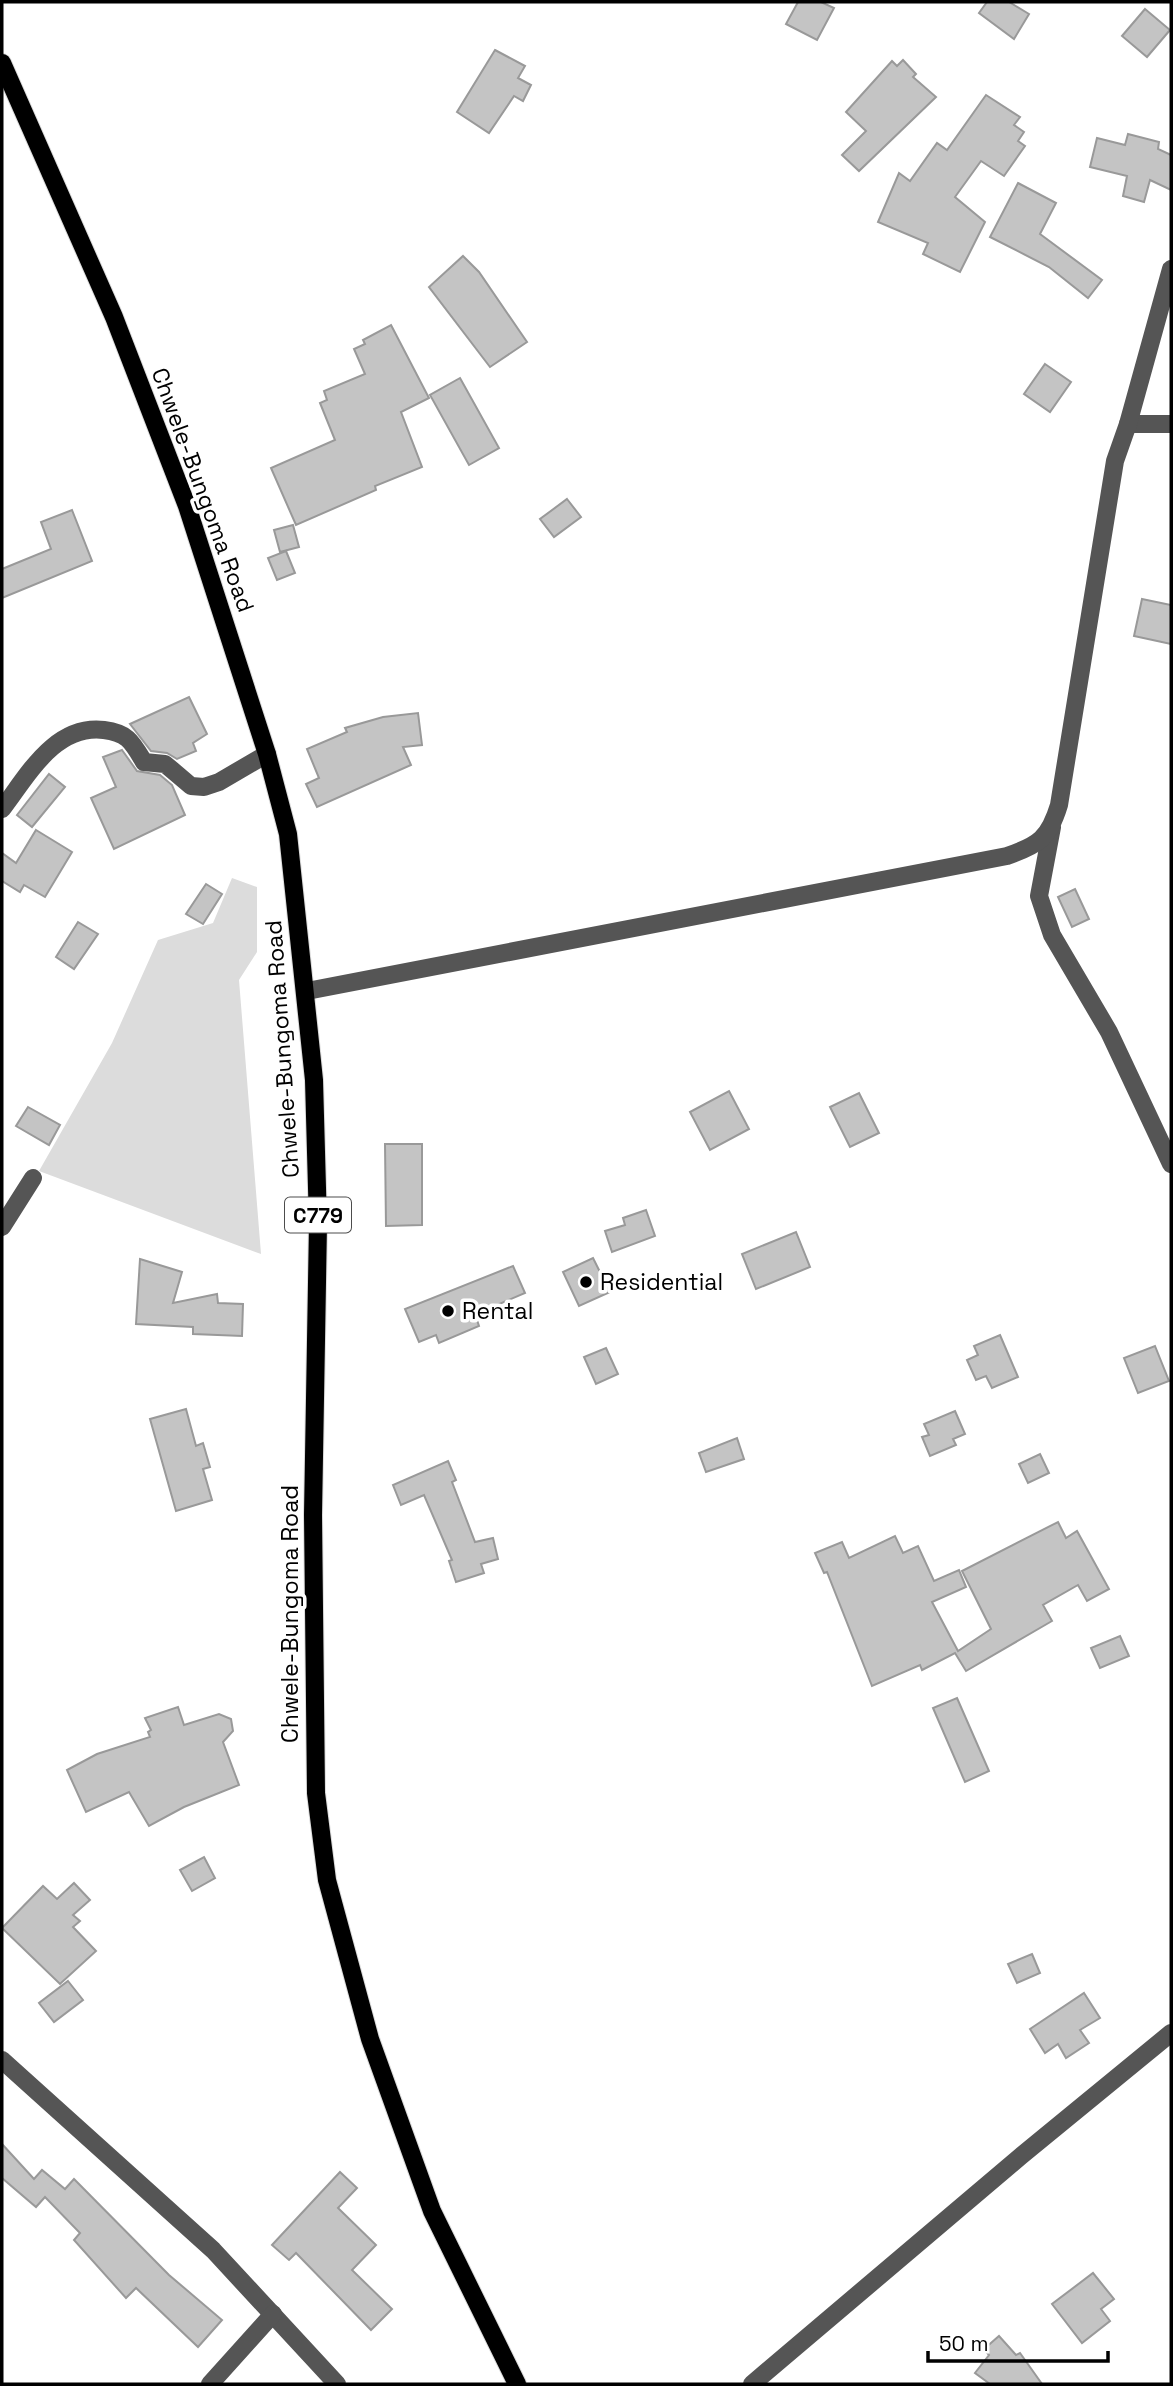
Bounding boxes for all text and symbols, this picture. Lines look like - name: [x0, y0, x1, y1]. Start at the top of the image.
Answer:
- street label: Chwele-Bungoma Road: [145, 364, 261, 616]
- street label: Chwele-Bungoma Road: [258, 919, 306, 1179]
- road number: C779: [285, 1198, 351, 1232]
- place label: Residential: [600, 1267, 723, 1297]
- marker: Residential: [578, 1274, 594, 1290]
- place label: Rental: [462, 1296, 533, 1326]
- marker: Rental: [440, 1303, 456, 1319]
- street label: Chwele-Bungoma Road: [275, 1485, 305, 1743]
- scale bar: [928, 2320, 1108, 2364]
- text: 50 m: [939, 2330, 989, 2357]

